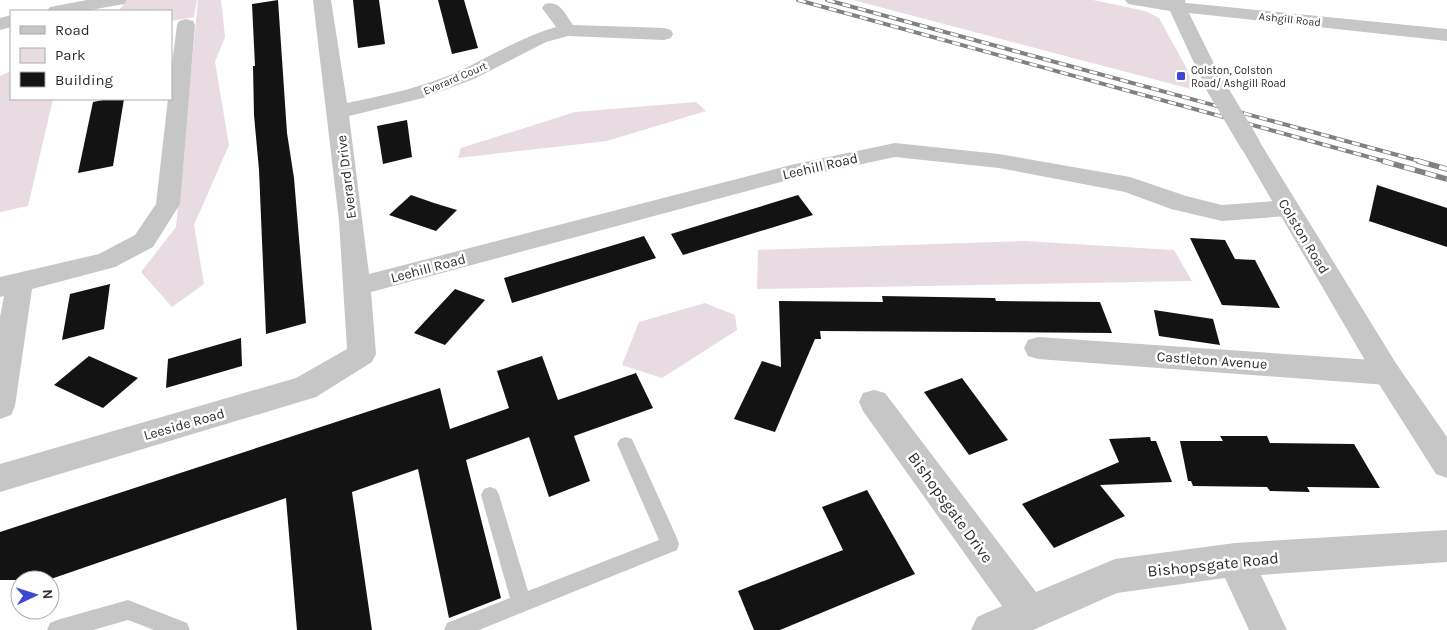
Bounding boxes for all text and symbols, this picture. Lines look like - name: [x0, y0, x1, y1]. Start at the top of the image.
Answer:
- legend: [10, 10, 172, 100]
- street label: Ashgill Road: [1258, 10, 1322, 29]
- text: Road: [55, 21, 90, 39]
- text: Park: [55, 46, 85, 64]
- street label: Everard Court: [421, 59, 489, 98]
- place label: Colston, Colston Road/ Ashgill Road: [1191, 64, 1286, 90]
- marker: Colston, Colston Road/ Ashgill Road: [1175, 70, 1187, 82]
- text: Building: [55, 71, 113, 89]
- street label: Everard Drive: [333, 134, 360, 220]
- street label: Leehill Road: [781, 150, 860, 183]
- street label: Colston Road: [1275, 196, 1333, 277]
- street label: Leehill Road: [389, 250, 467, 287]
- street label: Castleton Avenue: [1156, 348, 1268, 373]
- street label: Leeside Road: [142, 405, 227, 444]
- street label: Bishopsgate Drive: [904, 448, 997, 566]
- street label: Bishopsgate Road: [1146, 548, 1280, 581]
- north arrow: [10, 570, 60, 620]
- text: N: [39, 589, 56, 600]

